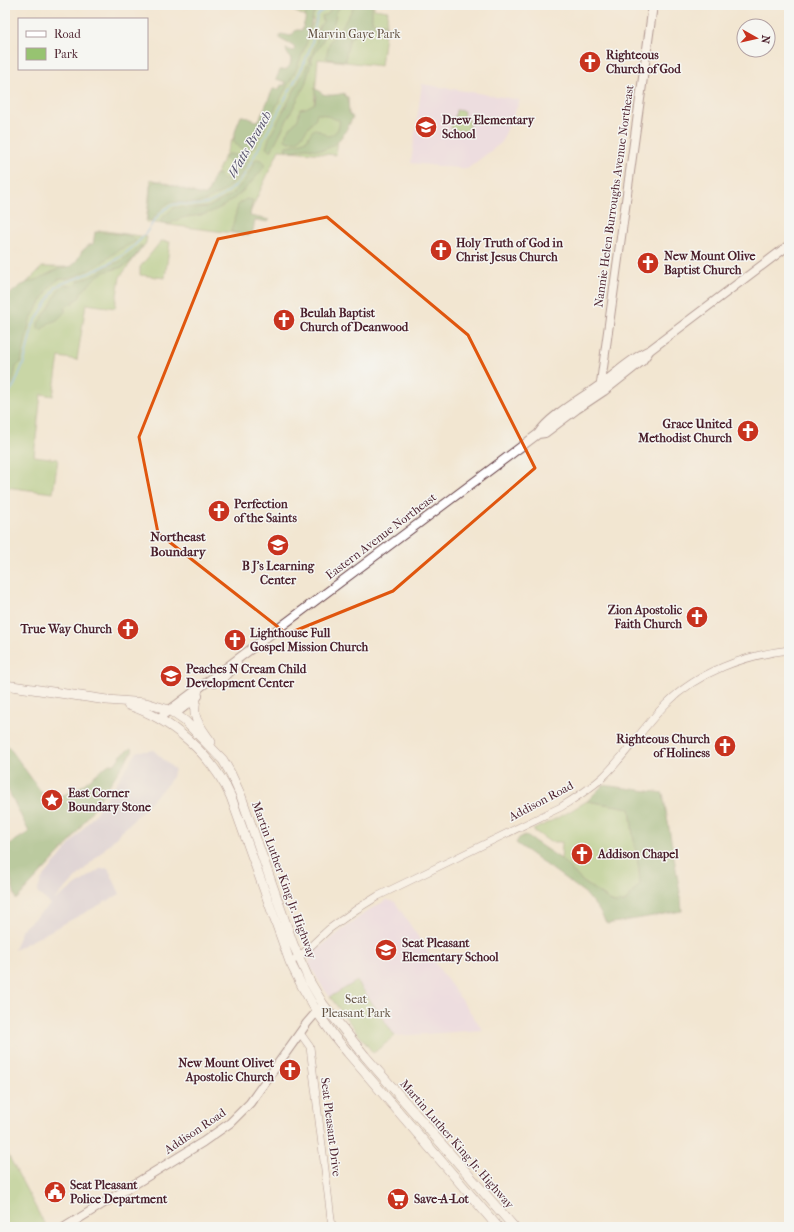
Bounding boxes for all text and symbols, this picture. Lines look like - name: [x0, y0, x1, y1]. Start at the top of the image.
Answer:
- legend: [18, 18, 148, 70]
- north arrow: [736, 18, 776, 58]
- text: Road: [54, 27, 81, 41]
- park label: Marvin Gaye Park: [307, 27, 401, 41]
- text: N: [758, 34, 772, 45]
- text: Park: [54, 47, 79, 61]
- place label: Righteous Church of God: [606, 48, 681, 76]
- church icon: Righteous Church of God: [577, 49, 603, 75]
- street label: Nannie Helen Burroughs Avenue Northeast: [591, 83, 637, 308]
- water label: Watts Branch: [224, 108, 275, 180]
- place label: Drew Elementary School: [442, 113, 535, 141]
- school or university icon: Drew Elementary School: [413, 114, 439, 140]
- place label: Holy Truth of God in Christ Jesus Church: [456, 236, 564, 265]
- church icon: Holy Truth of God in Christ Jesus Church: [428, 237, 454, 263]
- place label: New Mount Olive Baptist Church: [664, 249, 756, 278]
- church icon: New Mount Olive Baptist Church: [635, 250, 661, 276]
- place label: Beulah Baptist Church of Deanwood: [300, 306, 409, 334]
- church icon: Beulah Baptist Church of Deanwood: [271, 307, 297, 333]
- place label: Grace United Methodist Church: [637, 417, 732, 445]
- church icon: Grace United Methodist Church: [735, 418, 761, 444]
- street label: Eastern Avenue Northeast: [323, 489, 440, 582]
- place label: Perfection of the Saints: [234, 497, 297, 525]
- church icon: Perfection of the Saints: [206, 498, 232, 524]
- district label: Northeast Boundary: [150, 529, 207, 560]
- school or university icon: B J's Learning Center: [265, 532, 291, 558]
- place label: B J's Learning Center: [242, 559, 315, 587]
- place label: Zion Apostolic Faith Church: [608, 603, 683, 631]
- church icon: Zion Apostolic Faith Church: [684, 604, 710, 630]
- church icon: True Way Church: [115, 616, 141, 642]
- place label: True Way Church: [20, 622, 112, 637]
- place label: Lighthouse Full Gospel Mission Church: [250, 626, 368, 655]
- church icon: Lighthouse Full Gospel Mission Church: [222, 627, 248, 653]
- place label: Peaches N Cream Child Development Center: [186, 662, 307, 691]
- school or university icon: Peaches N Cream Child Development Center: [158, 663, 184, 689]
- place label: Righteous Church of Holiness: [616, 732, 711, 760]
- church icon: Righteous Church of Holiness: [712, 733, 738, 759]
- street label: Addison Road: [505, 778, 576, 824]
- place label: East Corner Boundary Stone: [68, 786, 151, 815]
- place icon: East Corner Boundary Stone: [39, 787, 65, 813]
- street label: Martin Luther King Jr. Highway: [249, 800, 319, 961]
- church icon: Addison Chapel: [569, 841, 595, 867]
- place label: Addison Chapel: [597, 847, 679, 862]
- place label: Seat Pleasant Elementary School: [402, 936, 499, 965]
- school or university icon: Seat Pleasant Elementary School: [373, 937, 399, 963]
- park label: Seat Pleasant Park: [321, 992, 392, 1020]
- place label: New Mount Olivet Apostolic Church: [178, 1056, 275, 1085]
- church icon: New Mount Olivet Apostolic Church: [277, 1057, 303, 1083]
- street label: Seat Pleasant Drive: [318, 1077, 344, 1177]
- street label: Martin Luther King Jr. Highway: [397, 1077, 517, 1212]
- street label: Addison Road: [161, 1105, 229, 1157]
- place label: Seat Pleasant Police Department: [70, 1178, 168, 1207]
- public building icon: Seat Pleasant Police Department: [42, 1179, 68, 1205]
- supermarket icon: Save-A-Lot: [385, 1186, 411, 1212]
- place label: Save-A-Lot: [414, 1192, 470, 1206]

